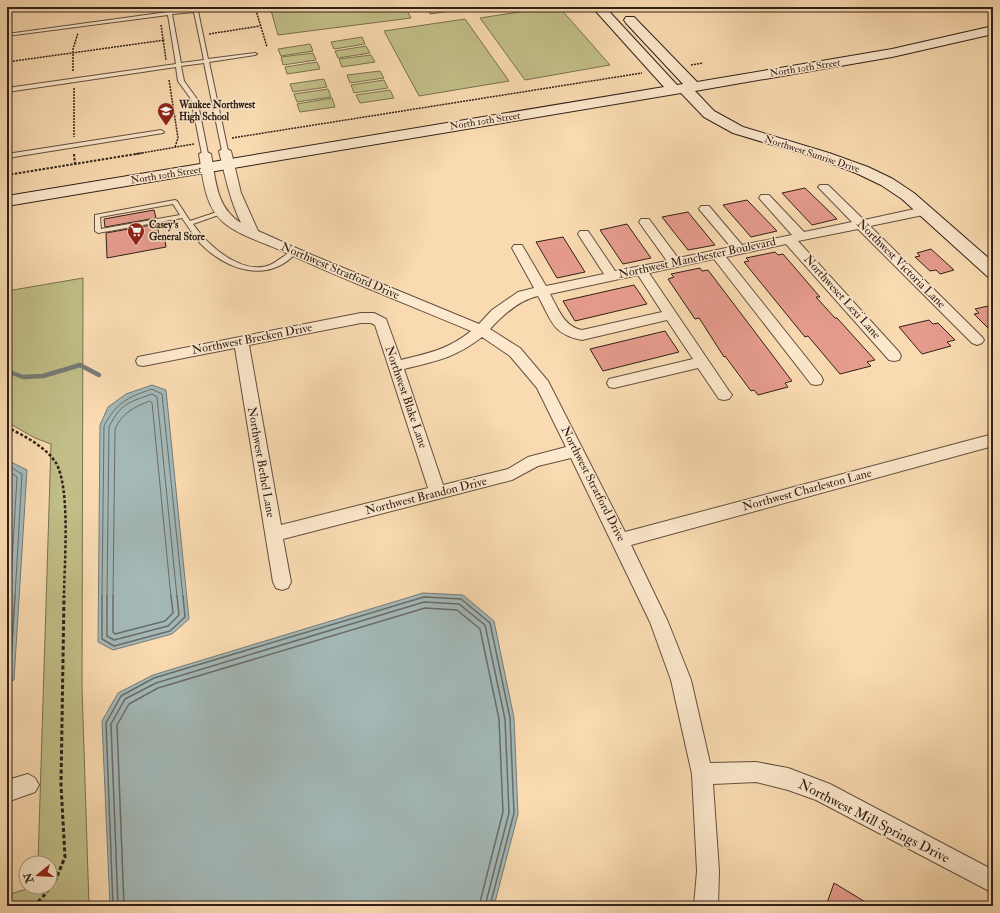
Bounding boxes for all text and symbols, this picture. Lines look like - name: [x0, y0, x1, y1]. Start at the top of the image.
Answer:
- street label: North 10th Street: [769, 56, 842, 79]
- place label: Waukee Northwest High School: [178, 99, 256, 124]
- school or university icon: Waukee Northwest High School: [156, 101, 176, 126]
- street label: North 10th Street: [449, 109, 522, 132]
- street label: Northwest Sunrise Drive: [763, 133, 861, 175]
- street label: North 10th Street: [130, 163, 203, 186]
- street label: Northwest Victoria Lane: [853, 216, 949, 312]
- place label: Casey's General Store: [149, 219, 206, 243]
- supermarket icon: Casey's General Store: [126, 221, 146, 246]
- street label: Northwest Manchester Boulevard: [617, 234, 777, 282]
- street label: Northwest Stratford Drive: [278, 239, 402, 303]
- street label: Northweset Lexi Lane: [800, 252, 884, 342]
- street label: Northwest Brecken Drive: [190, 320, 314, 358]
- street label: Northwest Blake Lane: [381, 344, 431, 450]
- street label: Northwest Bethel Lane: [244, 405, 278, 519]
- street label: Northwest Stratford Drive: [557, 424, 629, 544]
- street label: Northwest Charleston Lane: [741, 465, 873, 515]
- street label: Northwest Brandon Drive: [364, 474, 488, 518]
- street label: Northwest Mill Springs Drive: [795, 775, 953, 868]
- north arrow: [18, 855, 58, 895]
- text: N: [21, 870, 37, 886]

